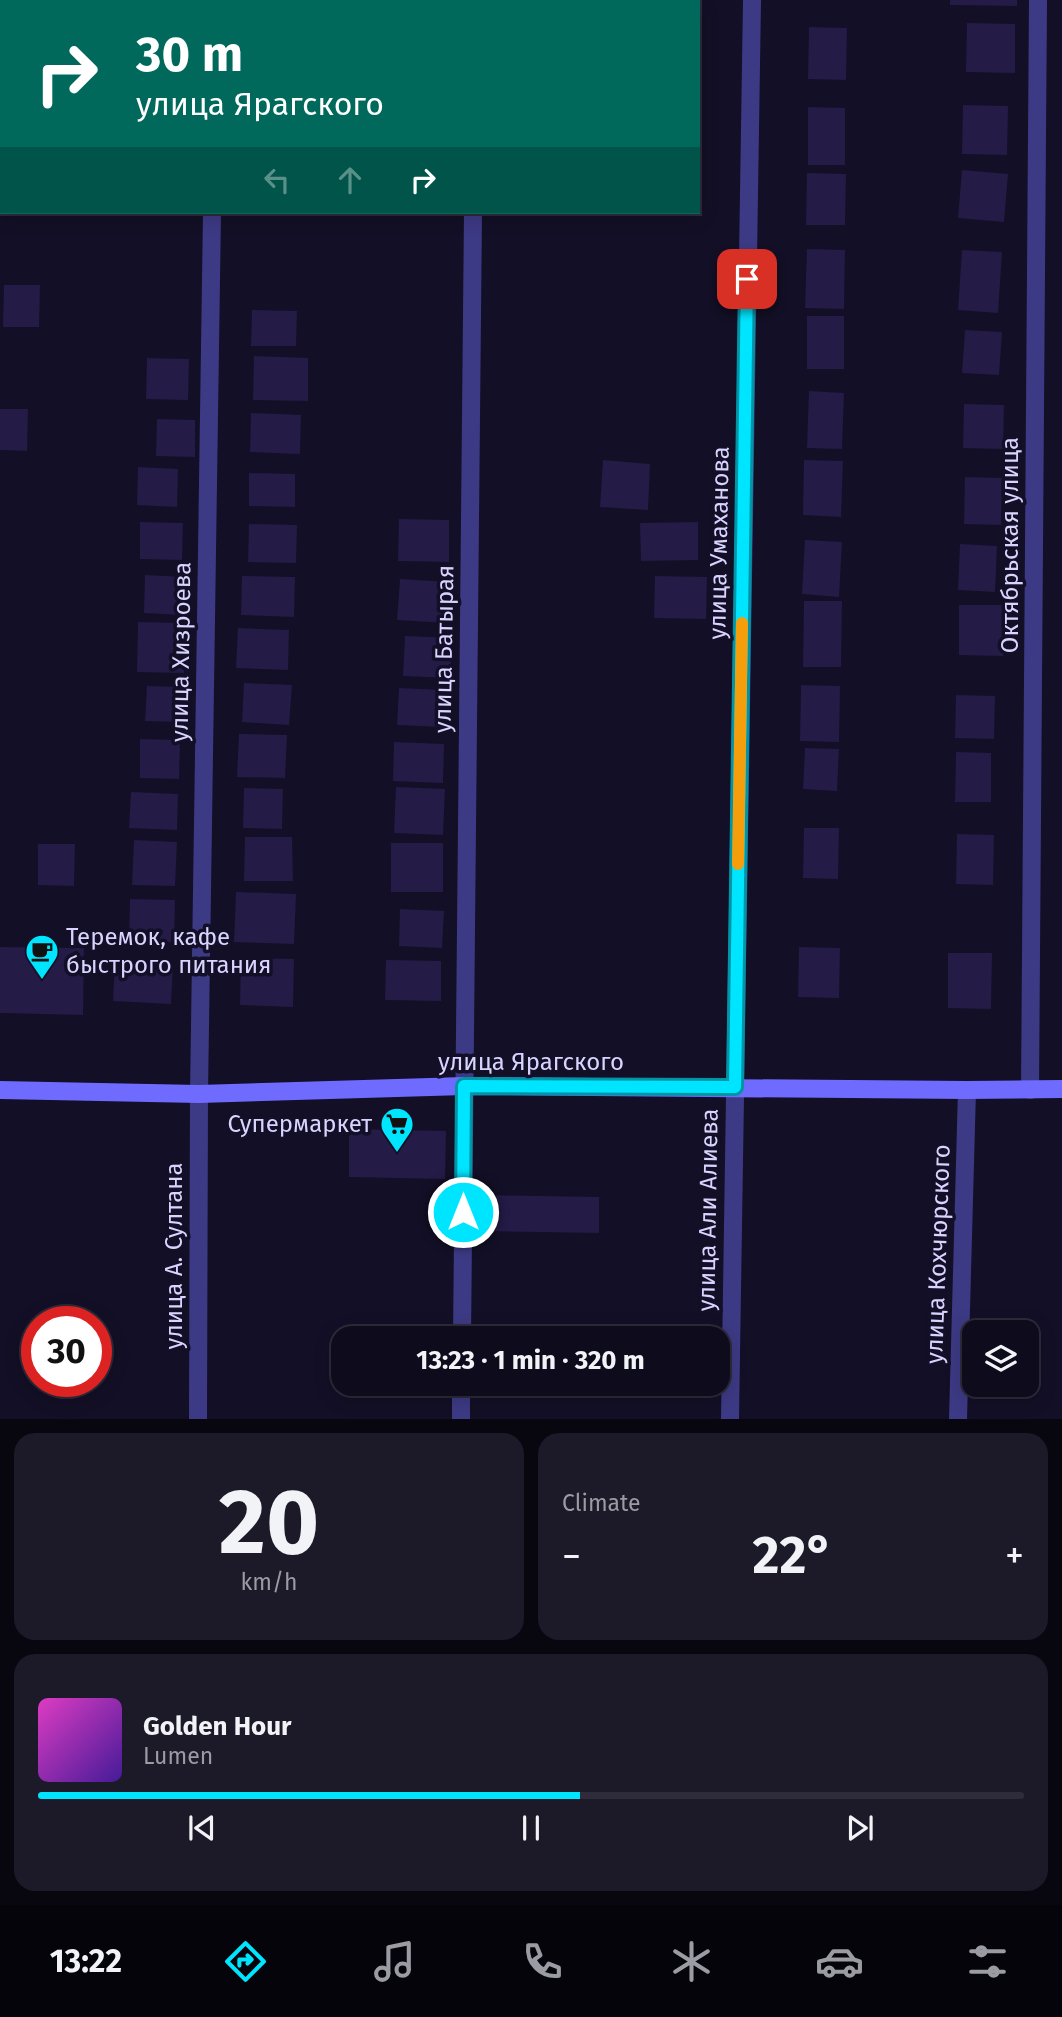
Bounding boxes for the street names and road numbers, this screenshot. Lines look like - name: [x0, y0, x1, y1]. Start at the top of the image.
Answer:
- street label: Октябрьская улица: [996, 437, 1024, 653]
- street label: улица Умаханова: [703, 446, 735, 640]
- street label: улица Хизроева: [165, 562, 197, 742]
- street label: улица Батырая: [429, 565, 459, 733]
- street label: улица Ярагского: [438, 1048, 624, 1076]
- street label: улица Али Алиева: [692, 1108, 724, 1312]
- street label: улица Кохчюрского: [920, 1144, 956, 1364]
- street label: улица А. Султана: [160, 1162, 188, 1350]

